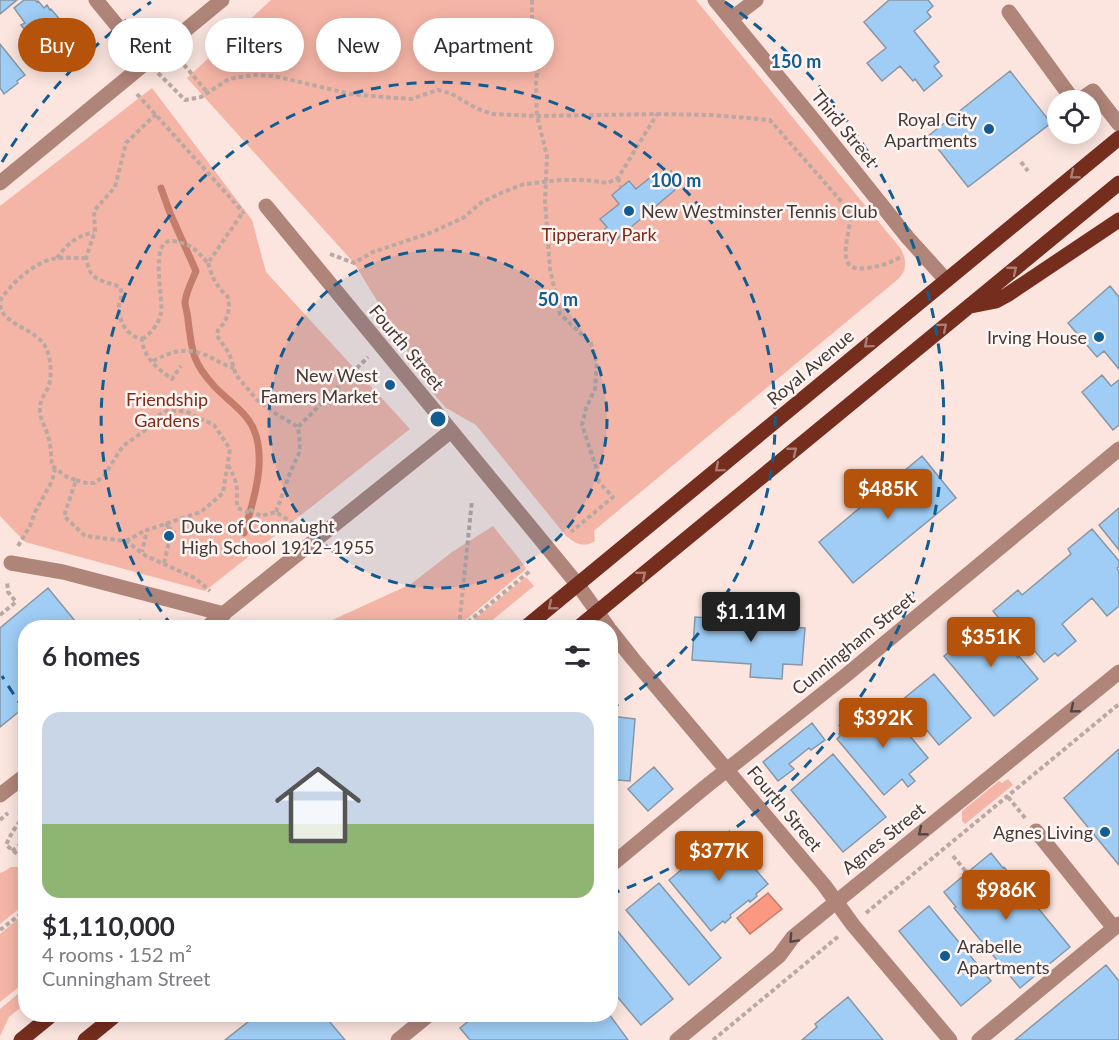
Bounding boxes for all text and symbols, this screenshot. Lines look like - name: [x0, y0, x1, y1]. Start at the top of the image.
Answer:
- chip: Buy: [18, 18, 96, 72]
- chip: Rent: [108, 18, 193, 72]
- chip: Filters: [205, 18, 304, 72]
- chip: New: [316, 18, 401, 72]
- chip: Apartment: [413, 18, 554, 72]
- text: 150 m: [771, 50, 821, 72]
- street label: Third Street: [807, 85, 883, 172]
- map controls: [1047, 90, 1101, 144]
- button: locate: [1047, 90, 1101, 144]
- place label: Royal City Apartments: [884, 108, 978, 151]
- marker: Royal City Apartments: [982, 122, 996, 136]
- one-way arrow: [1070, 168, 1081, 179]
- text: 100 m: [651, 169, 701, 191]
- place label: New Westminster Tennis Club: [641, 200, 878, 222]
- marker: New Westminster Tennis Club: [622, 204, 636, 218]
- park label: Tipperary Park: [541, 223, 657, 245]
- one-way arrow: [1006, 266, 1017, 277]
- text: 50 m: [538, 288, 578, 310]
- street label: Fourth Street: [365, 300, 449, 395]
- one-way arrow: [936, 323, 947, 334]
- street label: Royal Avenue: [762, 324, 858, 410]
- place label: Irving House: [987, 326, 1087, 348]
- marker: Irving House: [1092, 330, 1106, 344]
- one-way arrow: [864, 337, 875, 348]
- place label: New West Famers Market: [260, 364, 379, 407]
- marker: New West Famers Market: [383, 378, 397, 392]
- park label: Friendship Gardens: [126, 388, 208, 431]
- centre of rings: [428, 409, 448, 429]
- one-way arrow: [786, 447, 797, 458]
- one-way arrow: [715, 461, 726, 472]
- pin: $485K: [846, 469, 930, 520]
- text: $485K: [858, 476, 918, 500]
- place label: Duke of Connaught High School 1912–1955: [181, 515, 375, 558]
- marker: Duke of Connaught High School 1912–1955: [162, 529, 176, 543]
- one-way arrow: [635, 571, 646, 582]
- street label: Cunningham Street: [787, 586, 919, 699]
- pin: $1.11M: [702, 592, 800, 643]
- one-way arrow: [548, 599, 559, 610]
- text: $1.11M: [716, 599, 786, 623]
- pin: $351K: [949, 617, 1033, 668]
- text: $351K: [961, 624, 1021, 648]
- text: 6 homes: [42, 640, 140, 672]
- icon: filters: [561, 640, 594, 673]
- pin: $392K: [841, 698, 925, 749]
- one-way arrow: [1069, 701, 1080, 712]
- text: $392K: [853, 705, 913, 729]
- icon: home: [264, 751, 372, 859]
- street label: Fourth Street: [743, 761, 827, 856]
- street label: Agnes Street: [837, 797, 930, 878]
- place label: Agnes Living: [993, 821, 1093, 843]
- one-way arrow: [918, 825, 929, 836]
- marker: Agnes Living: [1098, 825, 1112, 839]
- pin: $377K: [677, 831, 761, 882]
- text: $377K: [689, 838, 749, 862]
- pin: $986K: [964, 870, 1048, 921]
- text: $986K: [976, 877, 1036, 901]
- text: $1,110,000: [42, 910, 175, 942]
- one-way arrow: [789, 933, 800, 943]
- place label: Arabelle Apartments: [957, 935, 1050, 978]
- text: 4 rooms · 152 m²: [42, 942, 192, 966]
- marker: Arabelle Apartments: [938, 949, 952, 963]
- text: Cunningham Street: [42, 966, 210, 990]

